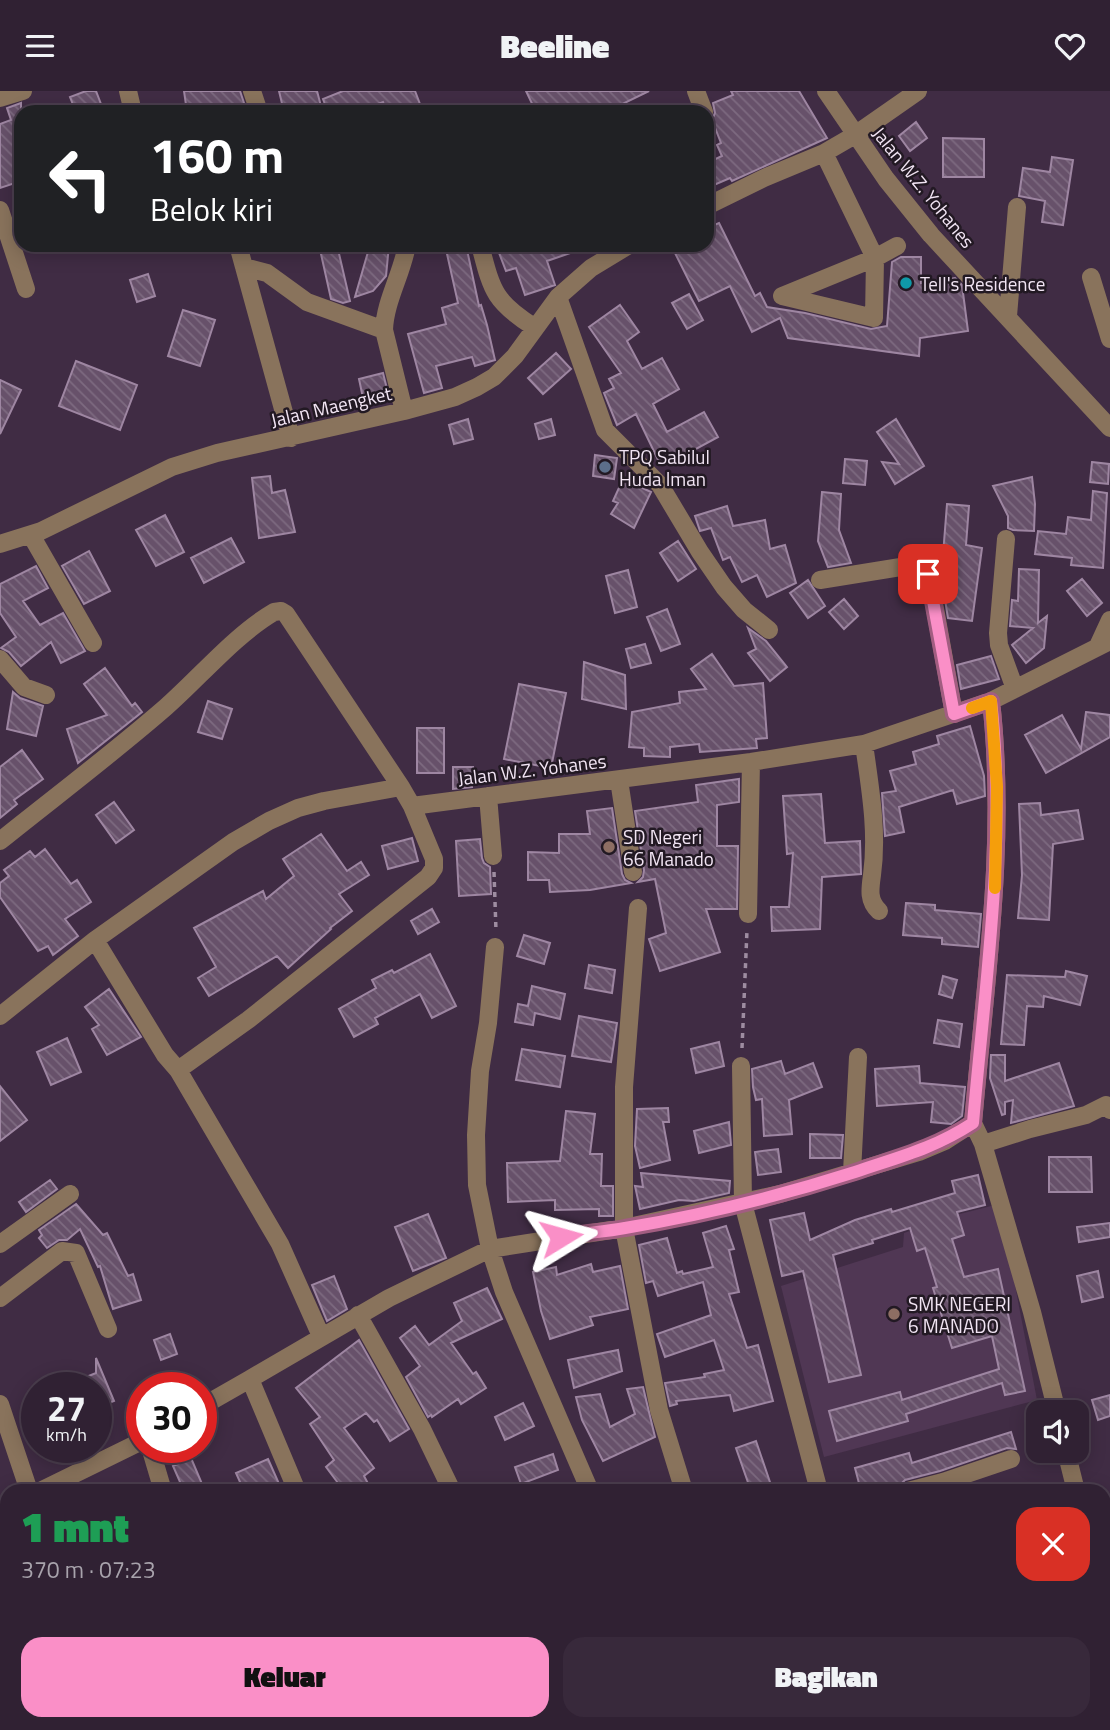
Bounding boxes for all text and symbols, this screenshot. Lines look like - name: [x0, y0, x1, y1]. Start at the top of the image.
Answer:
- text: Beeline: [501, 22, 609, 70]
- icon: menu: [21, 27, 59, 65]
- icon: heart: [1051, 27, 1089, 65]
- text: 160 m: [150, 117, 284, 192]
- street label: Jalan W.Z. Yohanes: [866, 120, 982, 254]
- icon: left: [35, 133, 126, 224]
- text: Belok kiri: [150, 185, 273, 233]
- place label: Tell's Residence: [920, 269, 1045, 298]
- marker: Tell's Residence: [898, 275, 914, 291]
- street label: Jalan Maengket: [268, 378, 395, 434]
- place label: TPQ Sabilul Huda Iman: [619, 442, 710, 493]
- marker: TPQ Sabilul Huda Iman: [597, 459, 613, 475]
- pin: [898, 544, 958, 604]
- icon: arrive: [909, 555, 947, 593]
- street label: Jalan W.Z. Yohanes: [456, 745, 608, 792]
- place label: SD Negeri 66 Manado: [623, 822, 714, 873]
- marker: SD Negeri 66 Manado: [601, 839, 617, 855]
- position arrow: [524, 1200, 598, 1274]
- place label: SMK NEGERI 6 MANADO: [908, 1289, 1011, 1340]
- marker: SMK NEGERI 6 MANADO: [886, 1306, 902, 1322]
- speed limit sign: 30: [126, 1372, 217, 1463]
- text: 27: [47, 1381, 86, 1435]
- map controls: [1026, 1400, 1089, 1463]
- button: sound: [1026, 1400, 1089, 1463]
- text: km/h: [46, 1421, 87, 1448]
- text: 1 mnt: [21, 1494, 129, 1558]
- button: close: [1016, 1507, 1090, 1581]
- text: 370 m · 07:23: [21, 1552, 156, 1587]
- button: Keluar: [21, 1637, 549, 1717]
- button: Bagikan: [563, 1637, 1090, 1717]

